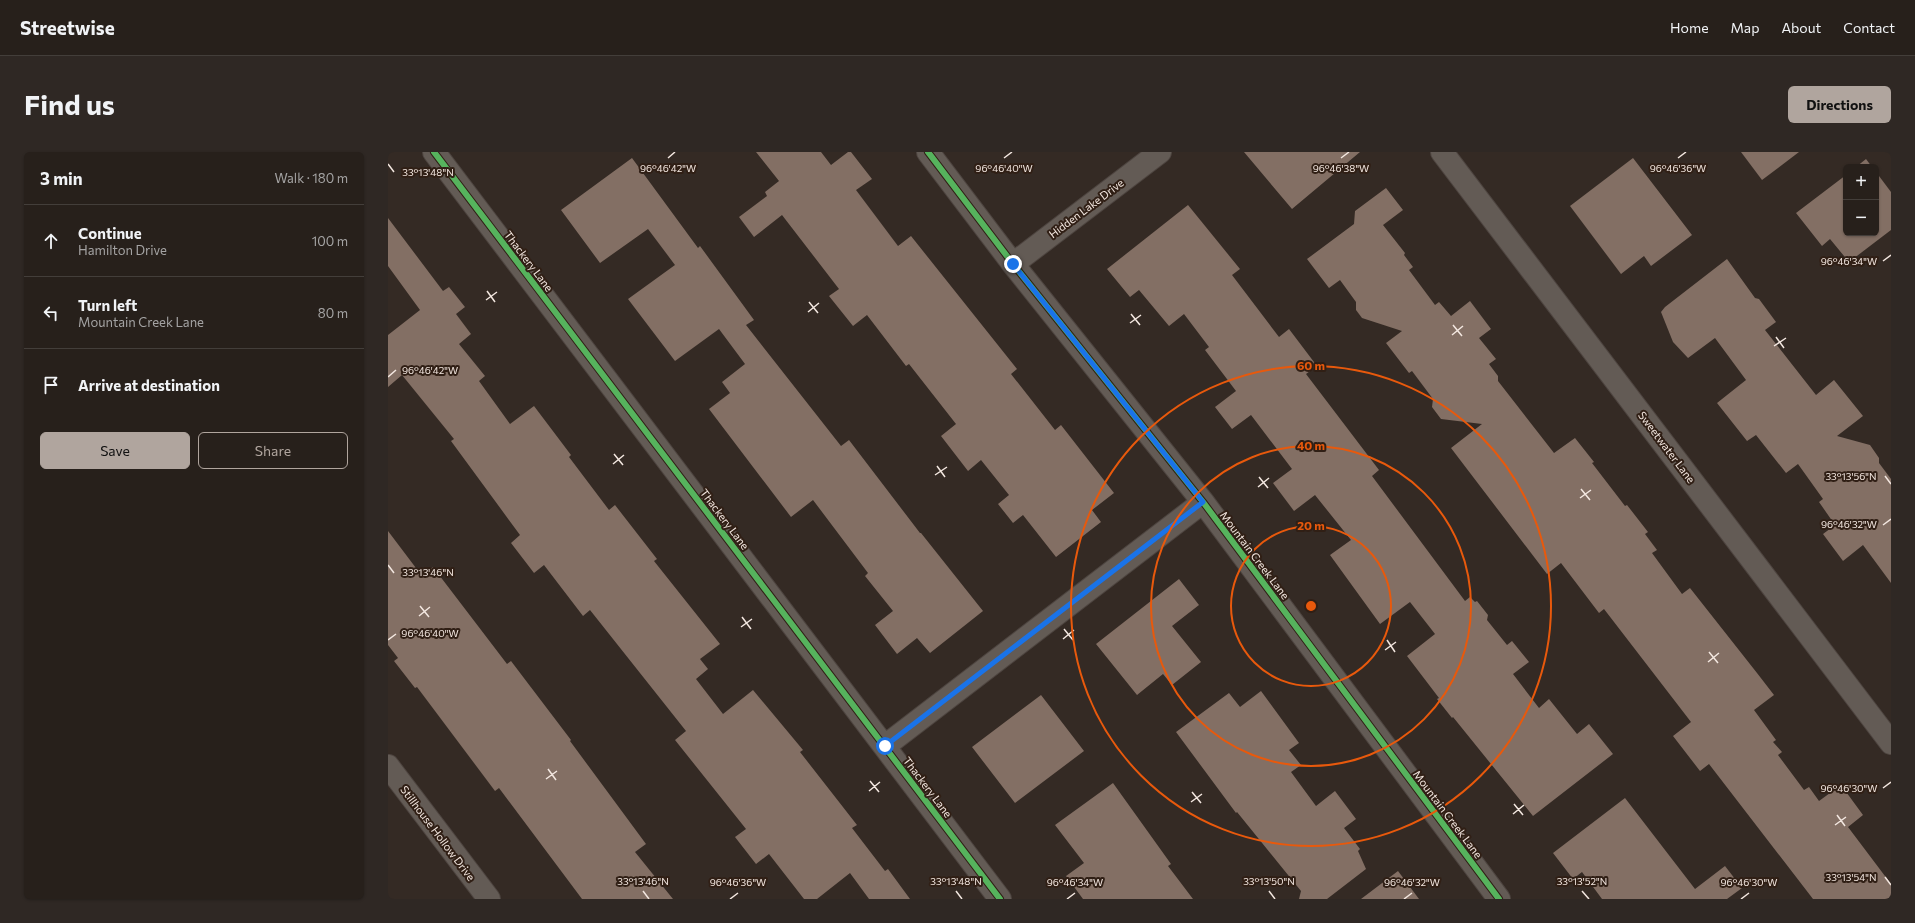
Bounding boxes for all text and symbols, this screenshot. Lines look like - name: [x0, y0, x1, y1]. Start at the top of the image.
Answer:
- text: Streetwise: [20, 16, 115, 39]
- text: Home: [1670, 19, 1709, 36]
- text: Map: [1731, 19, 1759, 36]
- text: About: [1781, 19, 1821, 36]
- text: Contact: [1843, 19, 1895, 36]
- button: Directions: [1788, 86, 1891, 123]
- text: Find us: [24, 87, 115, 121]
- text: 96°46'42"W: [640, 162, 696, 174]
- text: 96°46'40"W: [975, 162, 1033, 174]
- text: 96°46'38"W: [1313, 162, 1369, 174]
- text: 96°46'36"W: [1650, 162, 1706, 174]
- map controls: [1843, 164, 1879, 236]
- button: +: [1843, 164, 1879, 200]
- text: 33°13'48"N: [402, 166, 454, 178]
- text: 3 min: [40, 168, 83, 189]
- text: Walk · 180 m: [274, 170, 348, 186]
- street label: Hidden Lake Drive: [1046, 176, 1126, 240]
- button: −: [1843, 200, 1879, 236]
- text: Continue: [78, 224, 142, 242]
- street label: Thackery Lane: [502, 228, 556, 294]
- icon: ahead: [40, 230, 62, 252]
- text: 100 m: [312, 233, 348, 249]
- text: Hamilton Drive: [78, 242, 167, 258]
- route end: [1004, 255, 1022, 273]
- text: 96°46'34"W: [1821, 255, 1877, 267]
- text: Turn left: [78, 296, 137, 314]
- icon: left: [40, 302, 62, 324]
- text: 80 m: [318, 305, 348, 321]
- text: Mountain Creek Lane: [78, 314, 204, 330]
- text: 60 m: [1297, 358, 1325, 372]
- text: 96°46'42"W: [402, 364, 458, 376]
- icon: arrive: [40, 374, 62, 396]
- text: Arrive at destination: [78, 376, 220, 394]
- street label: Sweetwater Lane: [1636, 409, 1698, 485]
- button: Save: [40, 432, 190, 469]
- button: Share: [198, 432, 348, 469]
- text: 40 m: [1297, 438, 1325, 452]
- text: 33°13'56"N: [1825, 470, 1877, 482]
- street label: Thackery Lane: [698, 486, 752, 552]
- street label: Mountain Creek Lane: [1218, 509, 1292, 602]
- text: 20 m: [1297, 518, 1325, 532]
- text: 96°46'32"W: [1821, 518, 1877, 530]
- text: 33°13'46"N: [402, 566, 454, 578]
- centre of rings: [1304, 599, 1318, 613]
- text: 96°46'40"W: [401, 627, 459, 639]
- route start: [876, 737, 894, 755]
- street label: Thackery Lane: [901, 754, 955, 820]
- street label: Mountain Creek Lane: [1411, 768, 1485, 861]
- text: 96°46'30"W: [1820, 782, 1878, 794]
- street label: Stillhouse Hollow Drive: [398, 783, 478, 883]
- text: 33°13'54"N: [1825, 871, 1877, 883]
- text: 33°13'46"N: [617, 875, 669, 887]
- text: 33°13'48"N: [930, 875, 982, 887]
- text: 33°13'50"N: [1243, 875, 1295, 887]
- text: 33°13'52"N: [1557, 875, 1607, 887]
- text: 96°46'36"W: [710, 876, 766, 888]
- text: 96°46'34"W: [1047, 876, 1103, 888]
- text: 96°46'32"W: [1384, 876, 1440, 888]
- text: 96°46'30"W: [1720, 876, 1778, 888]

